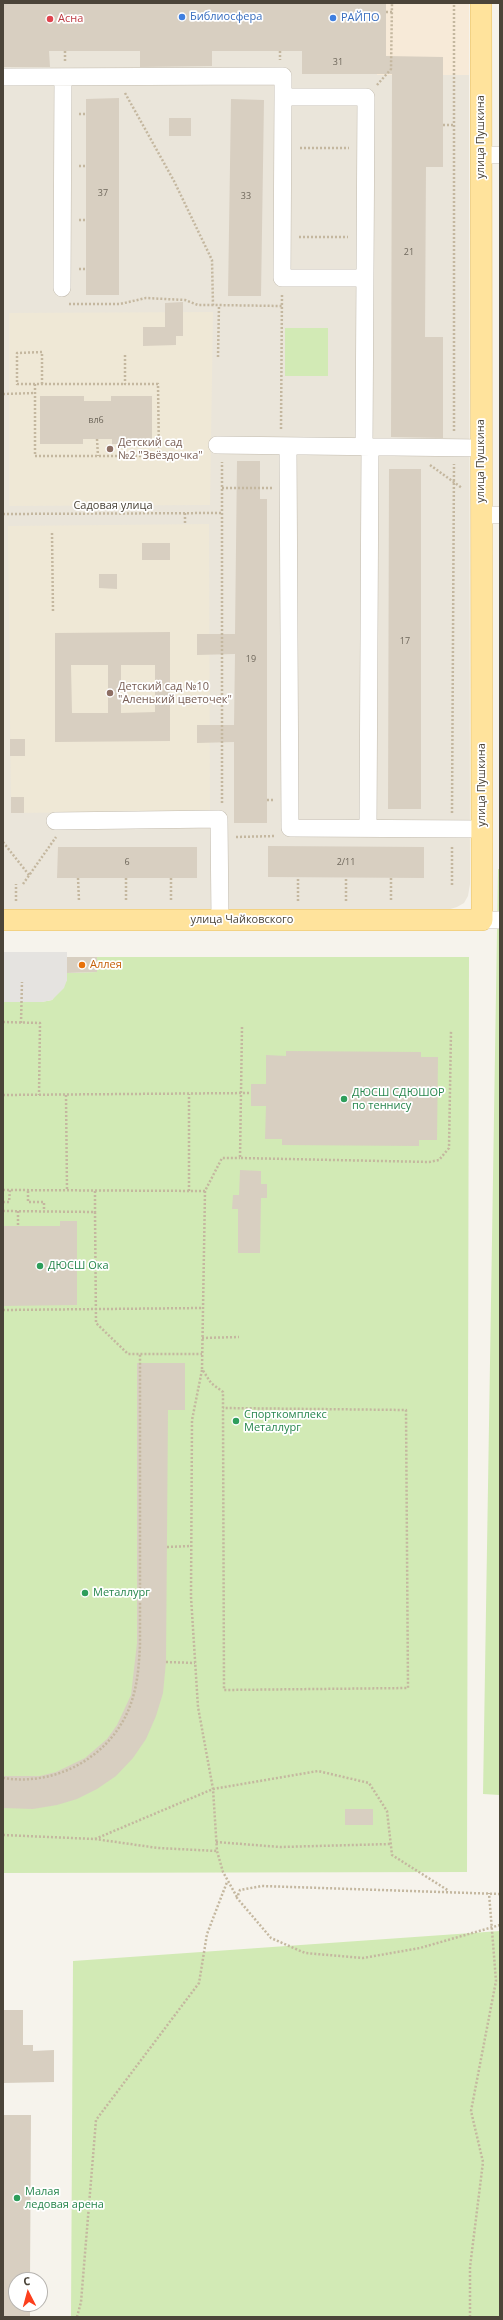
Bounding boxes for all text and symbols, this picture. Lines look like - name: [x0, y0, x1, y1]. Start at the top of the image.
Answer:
- place label: Библиосфера: [190, 10, 262, 24]
- place label: РАЙПО: [341, 11, 379, 25]
- place label: Асна: [58, 12, 83, 26]
- marker: Библиосфера: [177, 12, 187, 22]
- marker: РАЙПО: [328, 13, 338, 23]
- marker: Асна: [45, 14, 55, 24]
- house number: 31: [333, 57, 343, 67]
- street label: улица Пушкина: [474, 95, 488, 179]
- house number: 37: [98, 188, 108, 198]
- house number: 33: [241, 191, 251, 201]
- house number: 21: [404, 247, 414, 257]
- house number: вл6: [88, 415, 104, 425]
- street label: улица Пушкина: [474, 419, 488, 503]
- place label: Детский сад №2 "Звёздочка": [118, 436, 203, 462]
- marker: Детский сад №2 "Звёздочка": [105, 444, 115, 454]
- street label: Садовая улица: [73, 499, 153, 513]
- house number: 17: [400, 636, 410, 646]
- house number: 19: [246, 654, 256, 664]
- place label: Детский сад №10 "Аленький цветочек": [118, 680, 232, 706]
- marker: Детский сад №10 "Аленький цветочек": [105, 688, 115, 698]
- street label: улица Пушкина: [475, 743, 489, 827]
- house number: 6: [124, 857, 130, 867]
- house number: 2/11: [337, 857, 355, 867]
- street label: улица Чайковского: [191, 913, 293, 927]
- place label: Аллея: [90, 958, 122, 972]
- marker: Аллея: [77, 960, 87, 970]
- place label: ДЮСШ СДЮШОР по теннису: [352, 1086, 445, 1112]
- marker: ДЮСШ СДЮШОР по теннису: [339, 1094, 349, 1104]
- place label: ДЮСШ Ока: [48, 1259, 109, 1273]
- marker: ДЮСШ Ока: [35, 1261, 45, 1271]
- place label: Спорткомплекс Металлург: [244, 1408, 327, 1434]
- marker: Спорткомплекс Металлург: [231, 1416, 241, 1426]
- place label: Металлург: [93, 1586, 150, 1600]
- marker: Металлург: [80, 1588, 90, 1598]
- place label: Малая ледовая арена: [25, 2185, 104, 2211]
- marker: Малая ледовая арена: [12, 2193, 22, 2203]
- north arrow: [8, 2272, 48, 2312]
- text: С: [23, 2273, 31, 2288]

